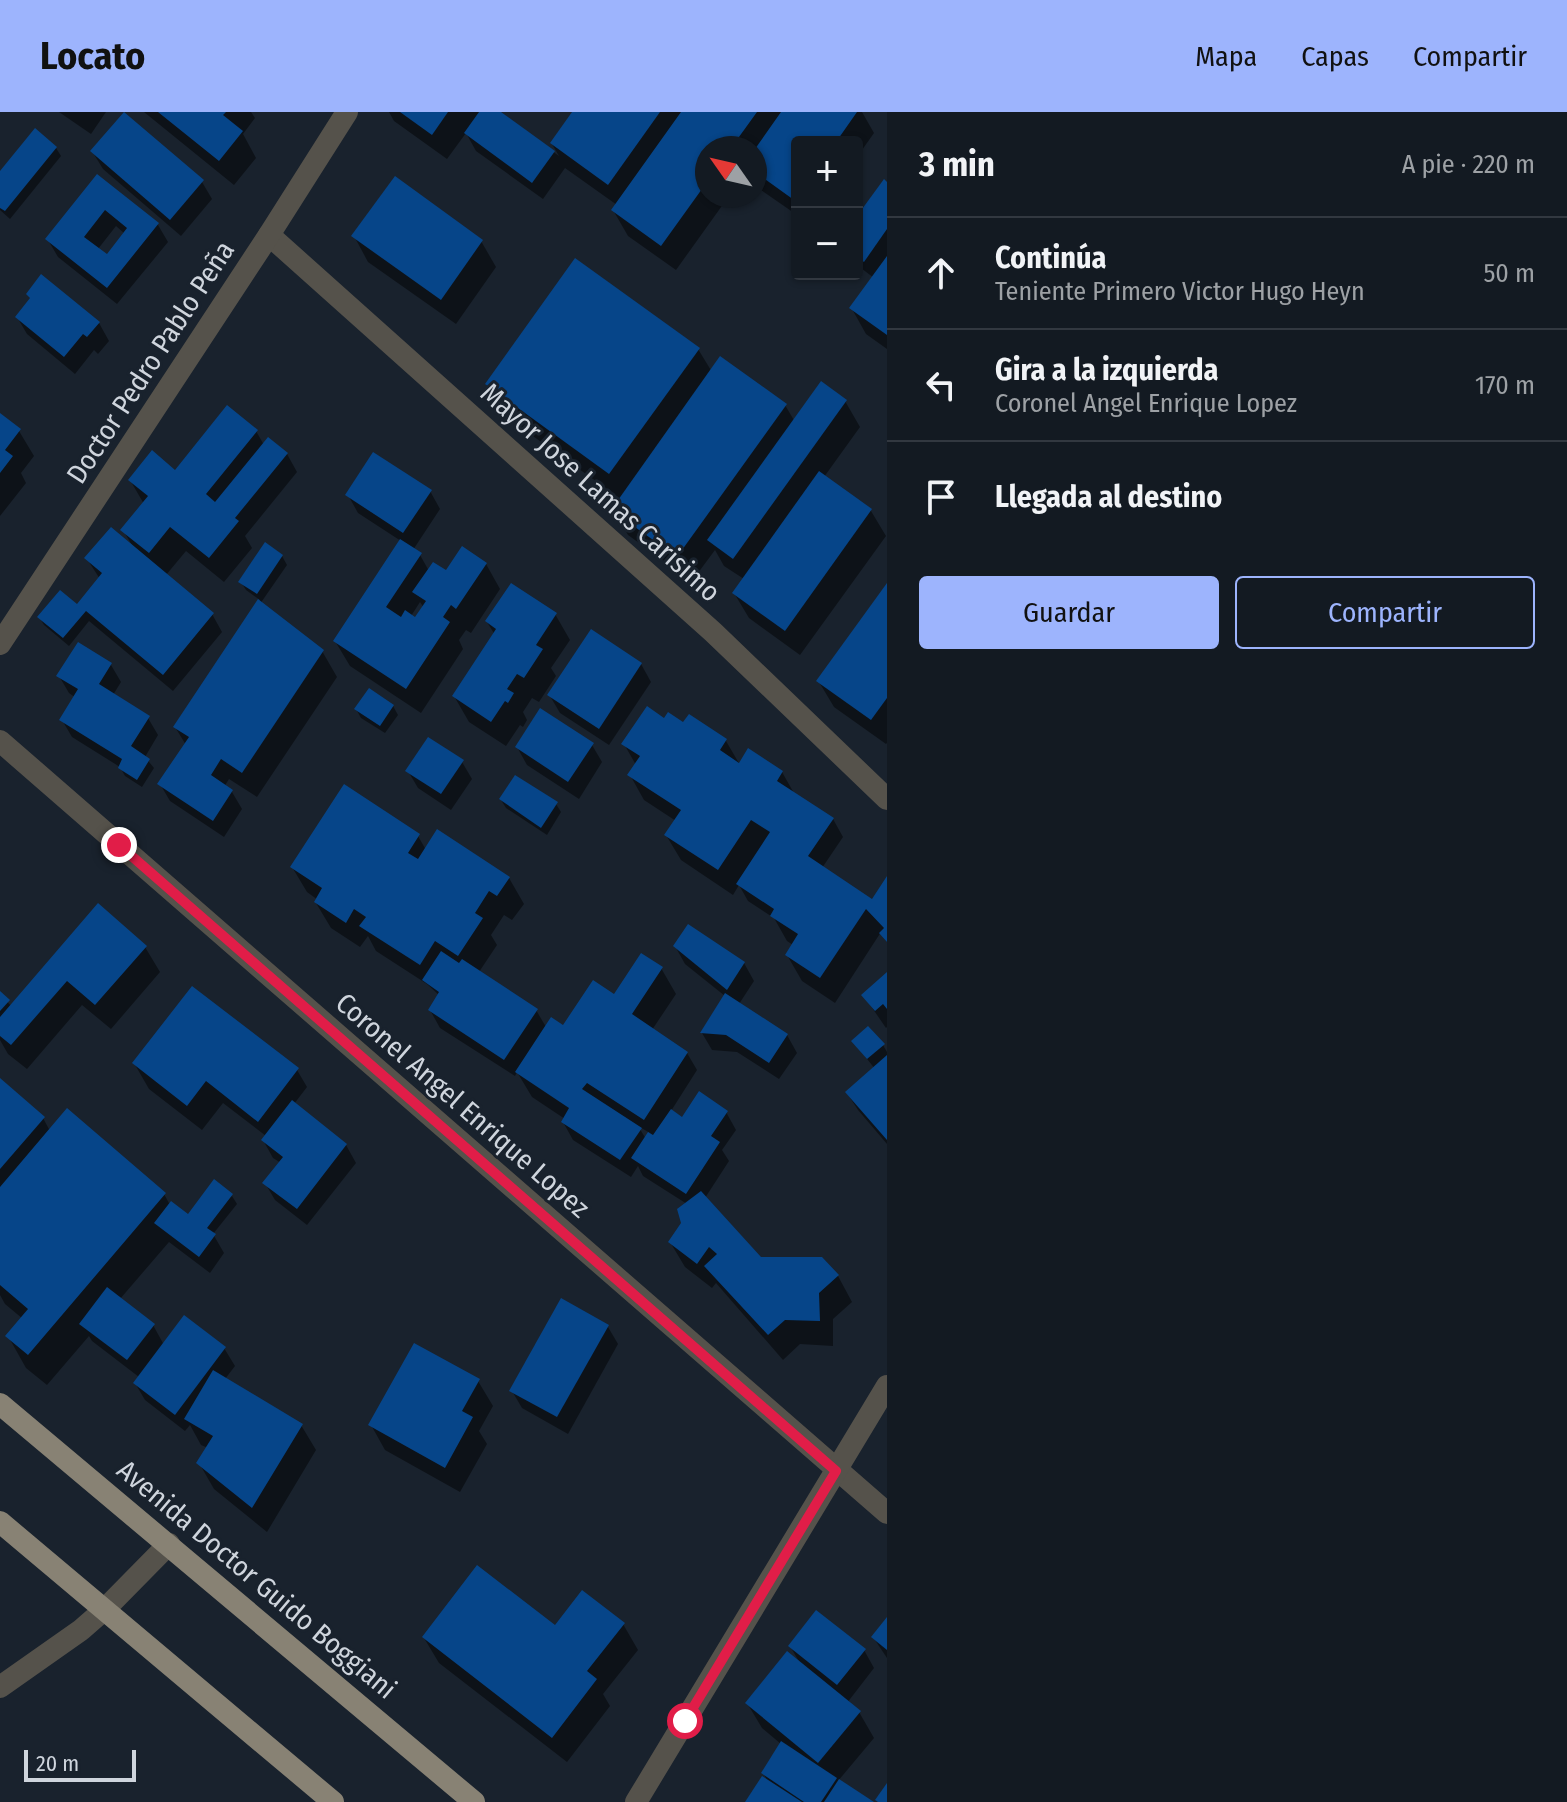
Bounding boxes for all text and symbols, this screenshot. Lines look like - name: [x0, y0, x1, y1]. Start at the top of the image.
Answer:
- text: Locato: [40, 33, 145, 79]
- text: Mapa: [1195, 40, 1257, 73]
- text: Capas: [1301, 40, 1369, 73]
- text: Compartir: [1413, 40, 1527, 73]
- north arrow: [695, 136, 767, 208]
- map controls: [791, 136, 863, 280]
- button: +: [791, 136, 863, 208]
- text: 3 min: [919, 144, 995, 185]
- text: A pie · 220 m: [1402, 149, 1535, 180]
- button: −: [791, 208, 863, 280]
- street label: Doctor Pedro Pablo Peña: [60, 235, 241, 490]
- text: Continúa: [995, 240, 1106, 276]
- icon: ahead: [919, 251, 963, 295]
- text: 50 m: [1483, 258, 1535, 289]
- text: Teniente Primero Victor Hugo Heyn: [995, 276, 1365, 307]
- text: Gira a la izquierda: [995, 352, 1218, 388]
- icon: left: [919, 363, 963, 407]
- text: 170 m: [1475, 370, 1535, 401]
- street label: Mayor Jose Lamas Carisimo: [474, 376, 727, 609]
- text: Coronel Angel Enrique Lopez: [995, 388, 1297, 419]
- icon: arrive: [919, 475, 963, 519]
- text: Llegada al destino: [995, 479, 1222, 515]
- button: Guardar: [919, 576, 1219, 649]
- button: Compartir: [1235, 576, 1535, 649]
- route end: [101, 827, 137, 863]
- street label: Coronel Angel Enrique Lopez: [329, 986, 596, 1225]
- street label: Avenida Doctor Guido Boggiani: [111, 1453, 403, 1706]
- route start: [667, 1703, 703, 1739]
- scale bar: [24, 1746, 136, 1782]
- text: 20 m: [36, 1750, 79, 1777]

